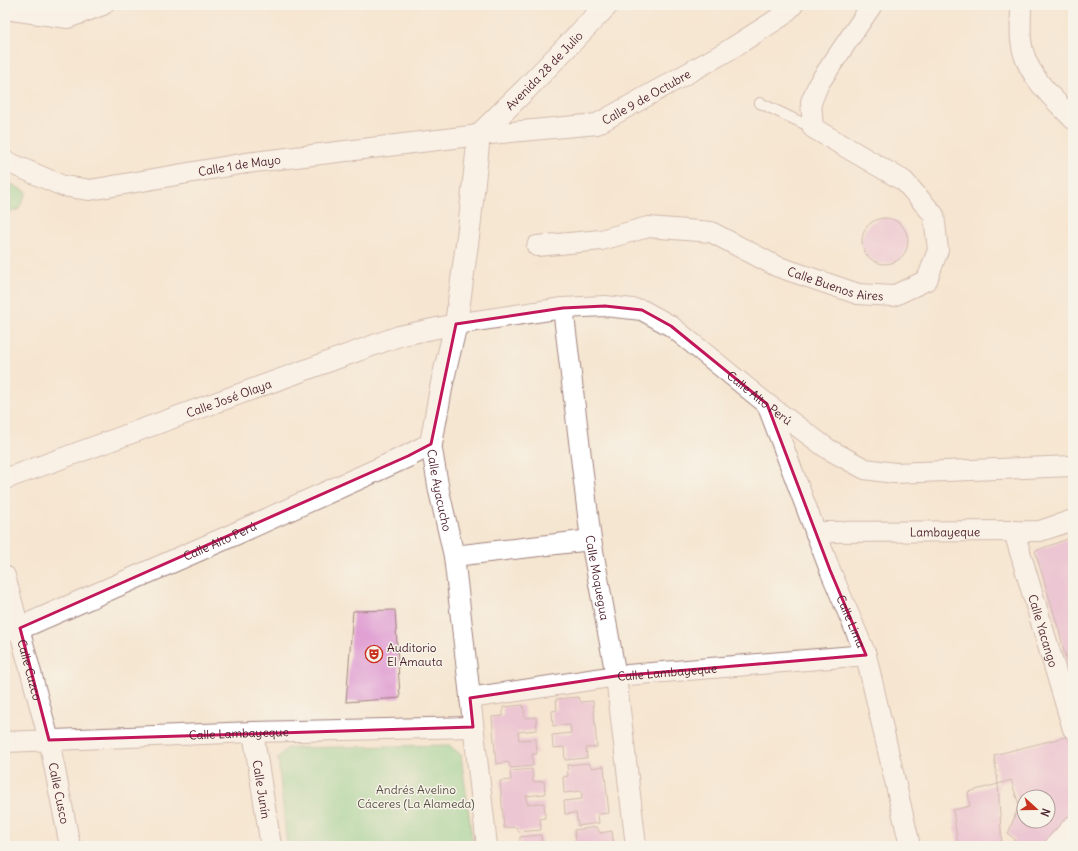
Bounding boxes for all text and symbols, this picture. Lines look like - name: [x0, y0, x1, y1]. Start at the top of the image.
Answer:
- street label: Avenida 28 de Julio: [502, 27, 586, 113]
- street label: Calle 9 de Octubre: [599, 66, 693, 127]
- street label: Calle 1 de Mayo: [197, 151, 282, 179]
- street label: Calle Buenos Aires: [785, 263, 884, 303]
- street label: Calle Alto Perú: [724, 367, 795, 428]
- street label: Calle José Olaya: [184, 375, 273, 420]
- street label: Calle Ayacucho: [424, 448, 456, 533]
- street label: Calle Alto Perú: [181, 518, 259, 563]
- street label: Lambayeque: [910, 524, 980, 539]
- street label: Calle Moquegua: [583, 534, 613, 622]
- street label: Calle Lima: [834, 592, 870, 650]
- street label: Calle Yacango: [1026, 592, 1062, 669]
- street label: Calle Cuzco: [15, 638, 46, 702]
- place label: Auditorio El Amauta: [387, 640, 443, 669]
- theatre icon: Auditorio El Amauta: [364, 644, 384, 664]
- street label: Calle Lambayeque: [617, 660, 718, 683]
- street label: Calle Lambayeque: [189, 724, 289, 742]
- street label: Calle Junín: [250, 759, 274, 820]
- street label: Calle Cusco: [46, 761, 73, 825]
- park label: Andrés Avelino Cáceres (La Alameda): [357, 782, 475, 811]
- north arrow: [1016, 789, 1056, 829]
- text: N: [1037, 807, 1053, 819]

